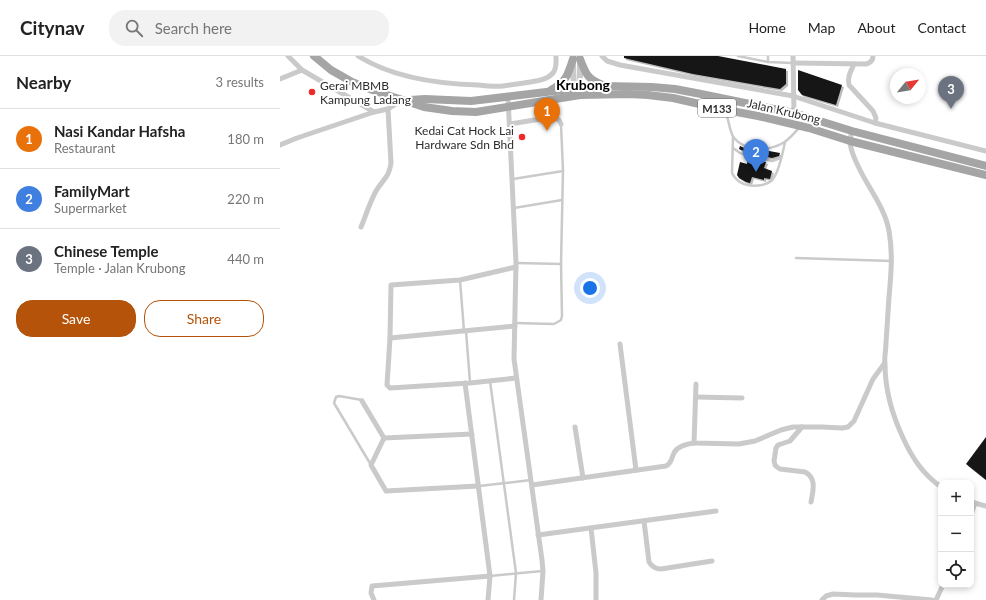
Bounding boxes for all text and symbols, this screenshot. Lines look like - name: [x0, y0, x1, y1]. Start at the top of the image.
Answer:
- search box: [109, 10, 389, 46]
- text: Citynav: [20, 16, 85, 39]
- icon: search: [123, 17, 145, 39]
- text: Search here: [155, 19, 232, 37]
- text: Home: [748, 19, 786, 36]
- text: Map: [808, 19, 835, 36]
- text: About: [857, 19, 895, 36]
- text: Contact: [917, 19, 966, 36]
- north arrow: [890, 68, 926, 104]
- text: Nearby: [16, 72, 71, 93]
- text: 3 results: [216, 74, 264, 90]
- district label: Krubong: [556, 76, 611, 93]
- pin: 3: [938, 76, 964, 109]
- place label: Gerai MBMB Kampung Ladang: [320, 78, 411, 107]
- marker: Gerai MBMB Kampung Ladang: [307, 87, 317, 97]
- street label: Jalan Krubong: [746, 95, 822, 127]
- pin: 1: [534, 98, 560, 131]
- road number: M133: [698, 99, 736, 117]
- text: Nasi Kandar Hafsha: [54, 122, 185, 140]
- place label: Kedai Cat Hock Lai Hardware Sdn Bhd: [415, 123, 514, 152]
- text: 1: [25, 131, 33, 147]
- text: 180 m: [227, 131, 264, 147]
- marker: Kedai Cat Hock Lai Hardware Sdn Bhd: [517, 132, 527, 142]
- pin: 2: [743, 139, 769, 172]
- text: Restaurant: [54, 140, 116, 156]
- text: FamilyMart: [54, 182, 130, 200]
- text: 2: [25, 191, 33, 207]
- text: 220 m: [227, 191, 264, 207]
- text: Supermarket: [54, 200, 127, 216]
- text: Chinese Temple: [54, 242, 158, 260]
- text: 3: [25, 251, 33, 267]
- text: 440 m: [227, 251, 264, 267]
- text: Temple · Jalan Krubong: [54, 260, 186, 276]
- your location: [580, 278, 600, 298]
- button: Save: [16, 300, 136, 337]
- button: Share: [144, 300, 264, 337]
- map controls: [938, 480, 974, 588]
- button: +: [938, 480, 974, 516]
- button: −: [938, 516, 974, 552]
- button: locate: [938, 552, 974, 588]

